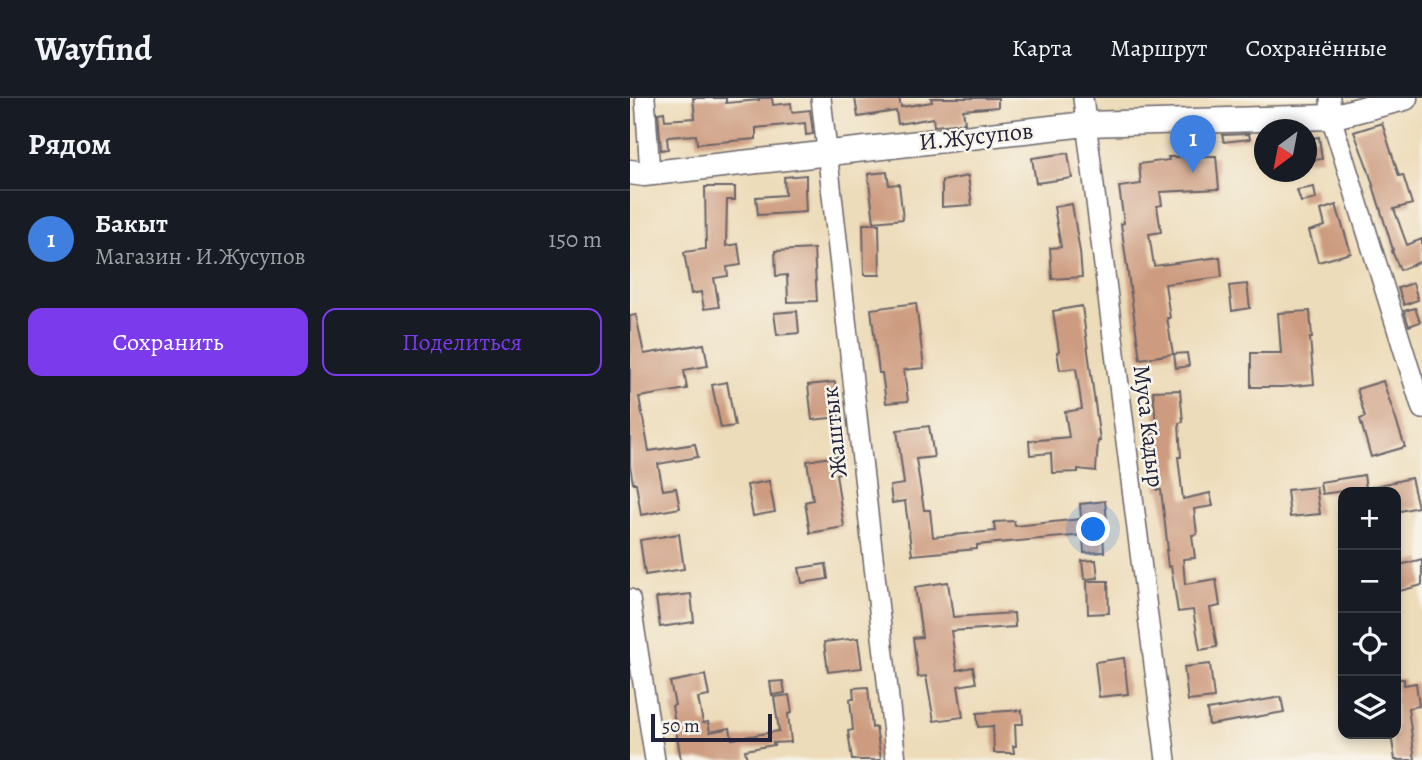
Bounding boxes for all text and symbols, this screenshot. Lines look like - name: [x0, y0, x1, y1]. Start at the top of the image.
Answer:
- text: Wayfind: [35, 26, 152, 71]
- text: Карта: [1012, 32, 1072, 64]
- text: Маршрут: [1110, 32, 1208, 64]
- text: Сохранённые: [1246, 32, 1387, 64]
- street label: И.Жусупов: [917, 114, 1035, 158]
- pin: 1: [1170, 115, 1216, 173]
- north arrow: [1254, 119, 1317, 182]
- text: Рядом: [28, 124, 111, 164]
- text: Бакыт: [95, 206, 168, 241]
- text: 1: [47, 224, 55, 255]
- text: 150 m: [548, 224, 602, 255]
- text: Магазин · И.Жусупов: [95, 241, 305, 272]
- button: Сохранить: [28, 308, 308, 376]
- button: Поделиться: [322, 308, 602, 376]
- street label: Муса Кадыр: [1126, 363, 1172, 489]
- street label: Жаштык: [813, 385, 855, 479]
- map controls: [1338, 487, 1401, 739]
- button: +: [1338, 487, 1401, 550]
- your location: [1076, 512, 1110, 546]
- button: −: [1338, 550, 1401, 613]
- button: locate: [1338, 613, 1401, 676]
- button: layers: [1338, 676, 1401, 739]
- scale bar: [651, 711, 772, 743]
- text: 50 m: [662, 713, 700, 739]

